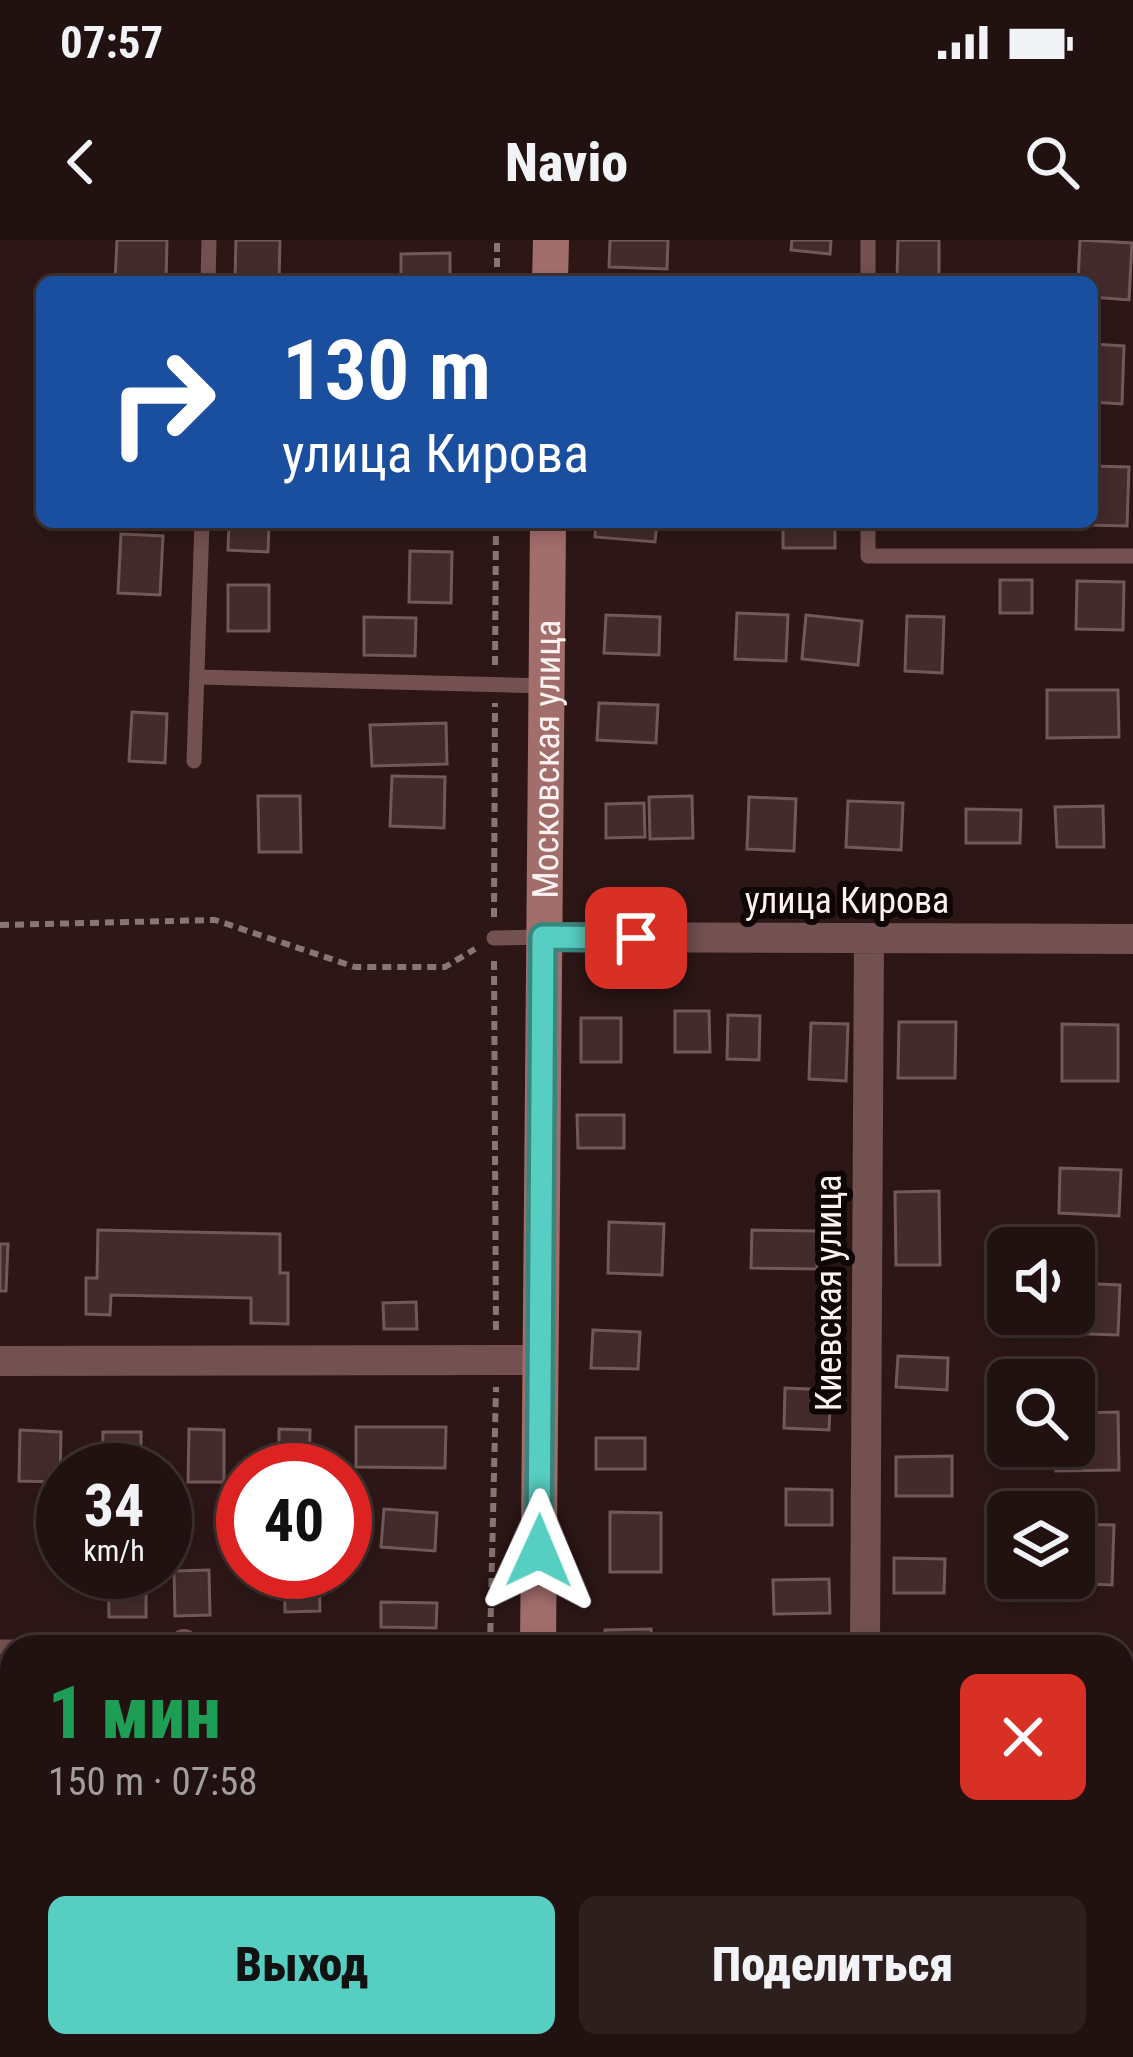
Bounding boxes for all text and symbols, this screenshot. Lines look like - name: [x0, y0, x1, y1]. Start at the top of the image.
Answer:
- text: 07:57: [60, 16, 163, 69]
- icon: back: [48, 129, 114, 195]
- icon: search: [1019, 129, 1085, 195]
- text: Navio: [505, 131, 628, 194]
- text: 130 m: [282, 321, 491, 420]
- icon: right: [84, 324, 240, 480]
- text: улица Кирова: [282, 422, 589, 485]
- street label: Московская улица: [525, 619, 569, 899]
- street label: улица Кирова: [745, 880, 949, 922]
- pin: [585, 887, 687, 989]
- icon: arrive: [603, 905, 669, 971]
- street label: Киевская улица: [808, 1174, 850, 1412]
- map controls: [987, 1227, 1095, 1599]
- button: sound: [987, 1227, 1095, 1335]
- button: search: [987, 1359, 1095, 1467]
- speed limit sign: 40: [216, 1443, 372, 1599]
- text: 34: [84, 1470, 144, 1541]
- position arrow: [476, 1488, 602, 1614]
- button: layers: [987, 1491, 1095, 1599]
- text: km/h: [83, 1533, 145, 1568]
- text: 1 мин: [48, 1671, 221, 1756]
- button: close: [960, 1674, 1086, 1800]
- text: 150 m · 07:58: [48, 1759, 258, 1805]
- button: Выход: [48, 1896, 555, 2034]
- button: Поделиться: [579, 1896, 1086, 2034]

